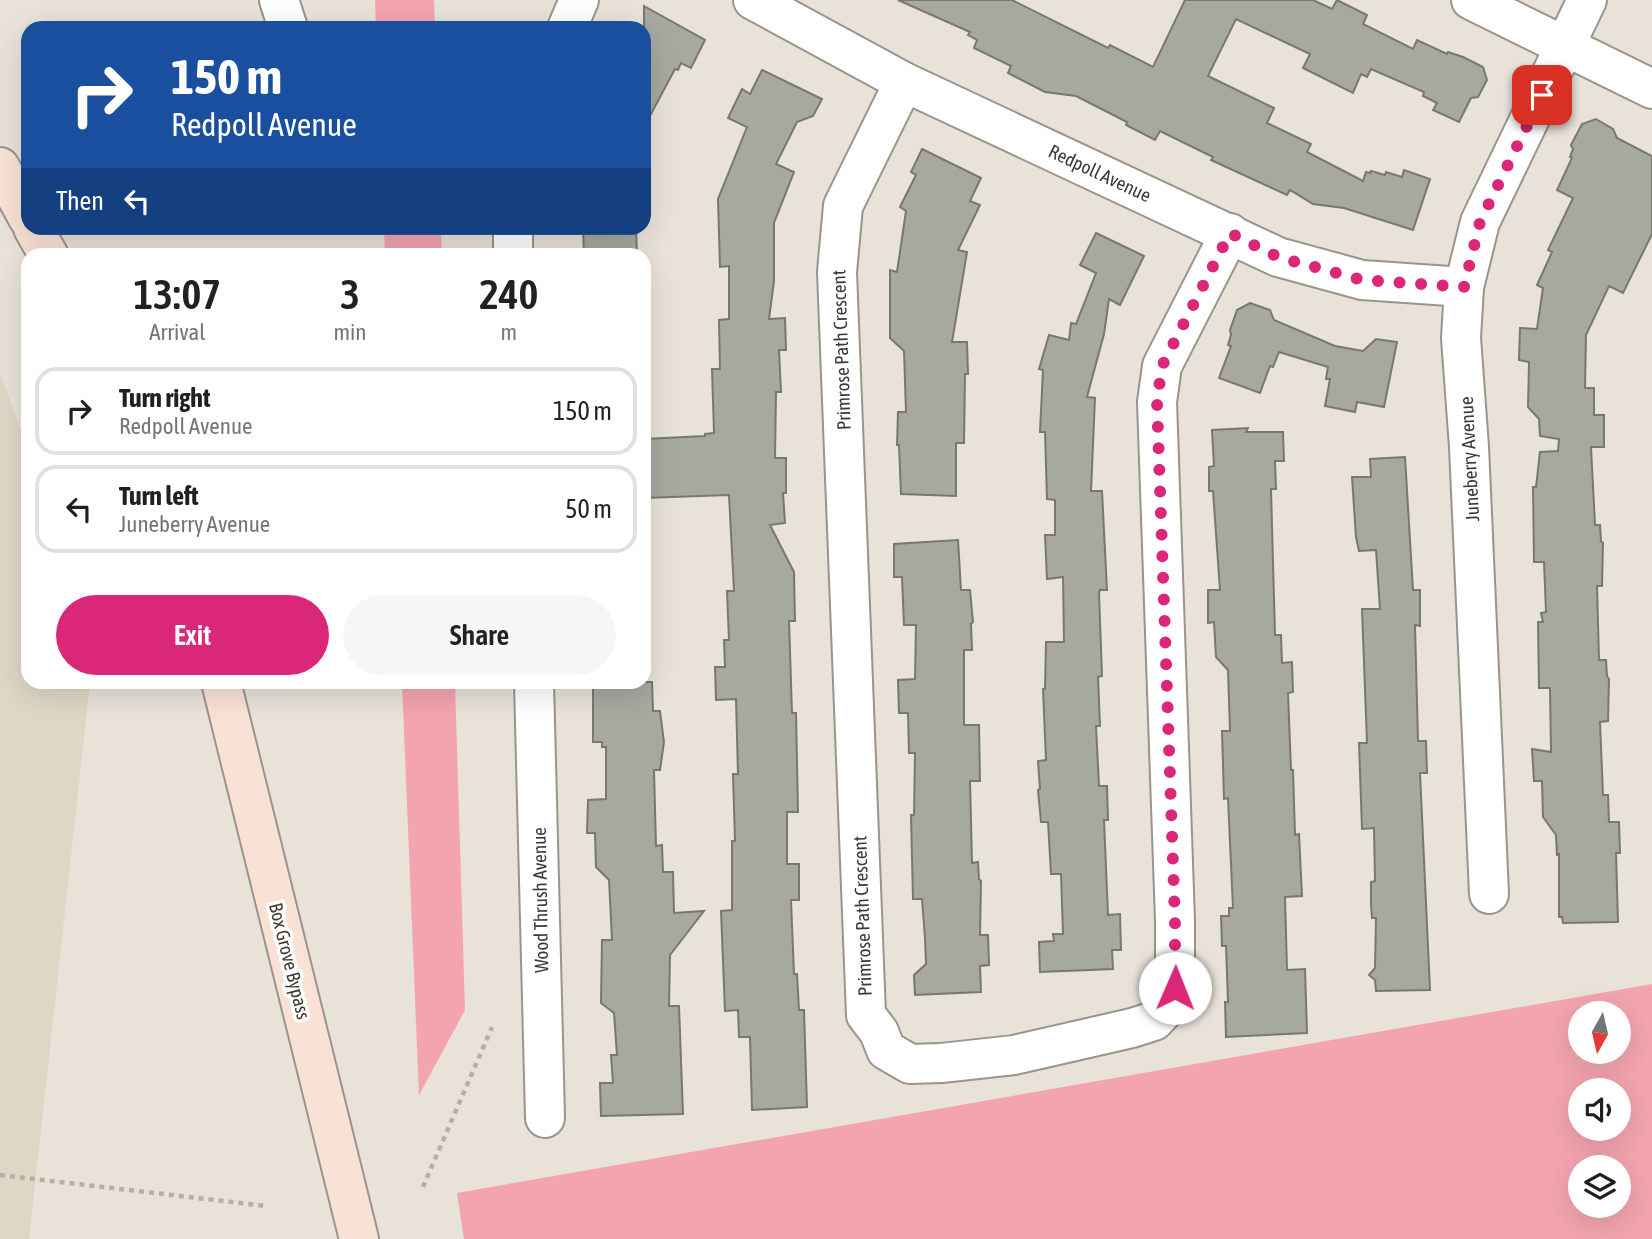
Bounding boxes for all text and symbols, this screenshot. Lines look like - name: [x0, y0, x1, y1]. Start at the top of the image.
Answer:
- text: 150 m: [171, 48, 282, 104]
- icon: right: [56, 49, 147, 140]
- pin: [1512, 65, 1572, 125]
- icon: arrive: [1523, 76, 1561, 114]
- text: Redpoll Avenue: [171, 106, 357, 143]
- street label: Redpoll Avenue: [1045, 140, 1155, 206]
- icon: left: [118, 182, 156, 220]
- text: Then: [56, 186, 104, 216]
- text: 13:07: [134, 270, 221, 318]
- text: 3: [340, 270, 360, 318]
- text: 240: [479, 270, 538, 318]
- street label: Primrose Path Crescent: [827, 270, 855, 430]
- text: Arrival: [149, 319, 205, 345]
- text: min: [334, 319, 367, 345]
- text: m: [500, 319, 517, 345]
- text: Turn right: [119, 383, 210, 413]
- icon: right: [60, 392, 98, 430]
- text: 150 m: [553, 396, 612, 426]
- street label: Juneberry Avenue: [1455, 396, 1483, 522]
- text: Redpoll Avenue: [119, 413, 252, 439]
- text: Turn left: [119, 481, 199, 511]
- icon: left: [60, 490, 98, 528]
- text: 50 m: [565, 494, 612, 524]
- text: Juneberry Avenue: [119, 511, 270, 537]
- button: Exit: [56, 595, 329, 675]
- button: Share: [343, 595, 616, 675]
- street label: Wood Thrush Avenue: [528, 827, 552, 973]
- street label: Primrose Path Crescent: [848, 836, 876, 996]
- street label: Box Grove Bypass: [265, 900, 315, 1022]
- position arrow: [1138, 951, 1212, 1025]
- north arrow: [1568, 1001, 1631, 1064]
- map controls: [1568, 1001, 1631, 1218]
- button: sound: [1568, 1078, 1631, 1141]
- button: layers: [1568, 1155, 1631, 1218]

